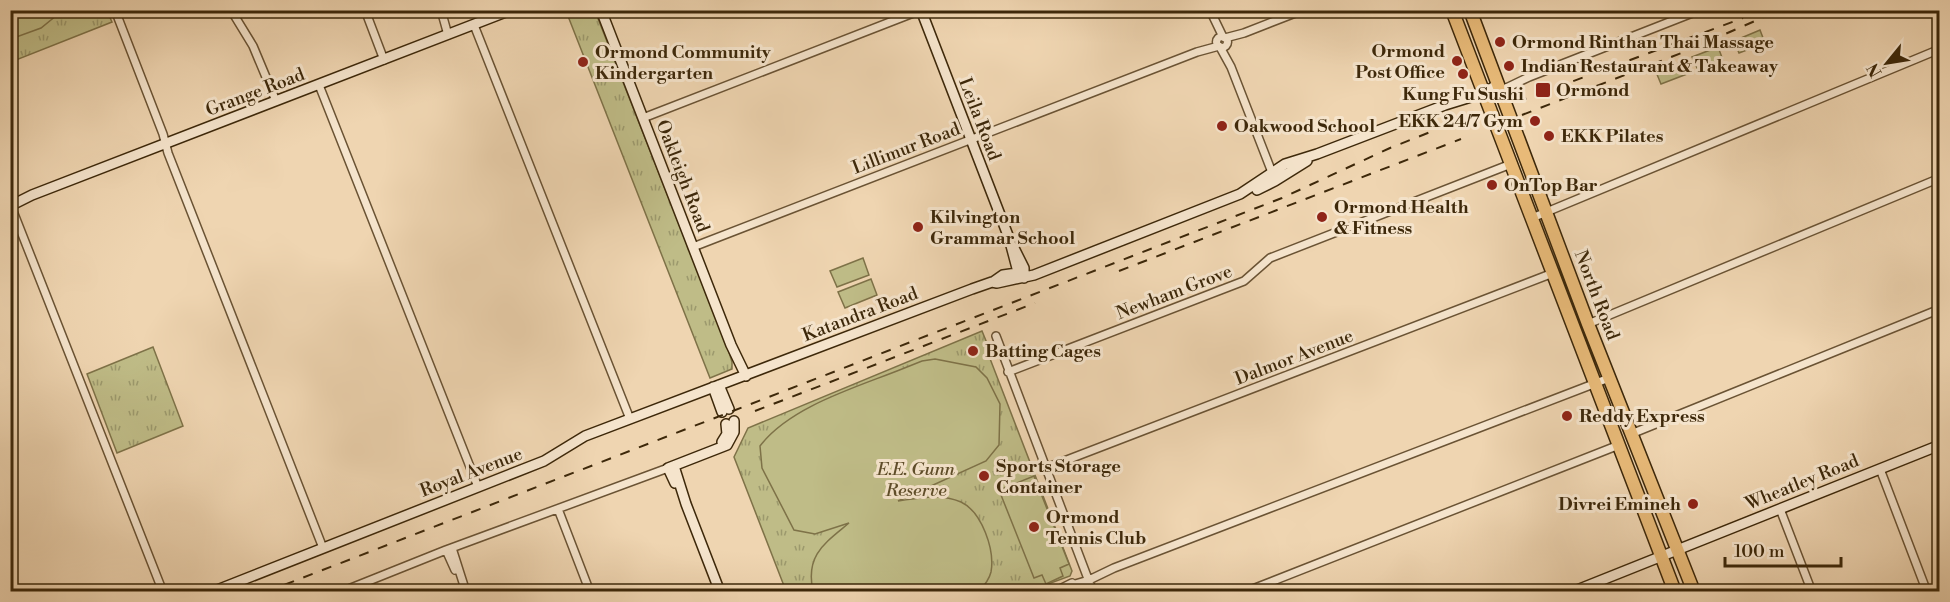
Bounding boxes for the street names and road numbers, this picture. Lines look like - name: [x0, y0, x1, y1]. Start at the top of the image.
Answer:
- street label: Grange Road: [202, 63, 309, 122]
- street label: Leila Road: [953, 75, 1006, 165]
- street label: Oakleigh Road: [651, 117, 715, 236]
- street label: Lillimur Road: [849, 117, 964, 180]
- street label: North Road: [1569, 247, 1624, 344]
- street label: Newham Grove: [1113, 260, 1235, 325]
- street label: Katandra Road: [799, 282, 922, 347]
- street label: Dalmor Avenue: [1232, 324, 1357, 391]
- street label: Royal Avenue: [417, 442, 526, 503]
- street label: Wheatley Road: [1741, 449, 1863, 516]

